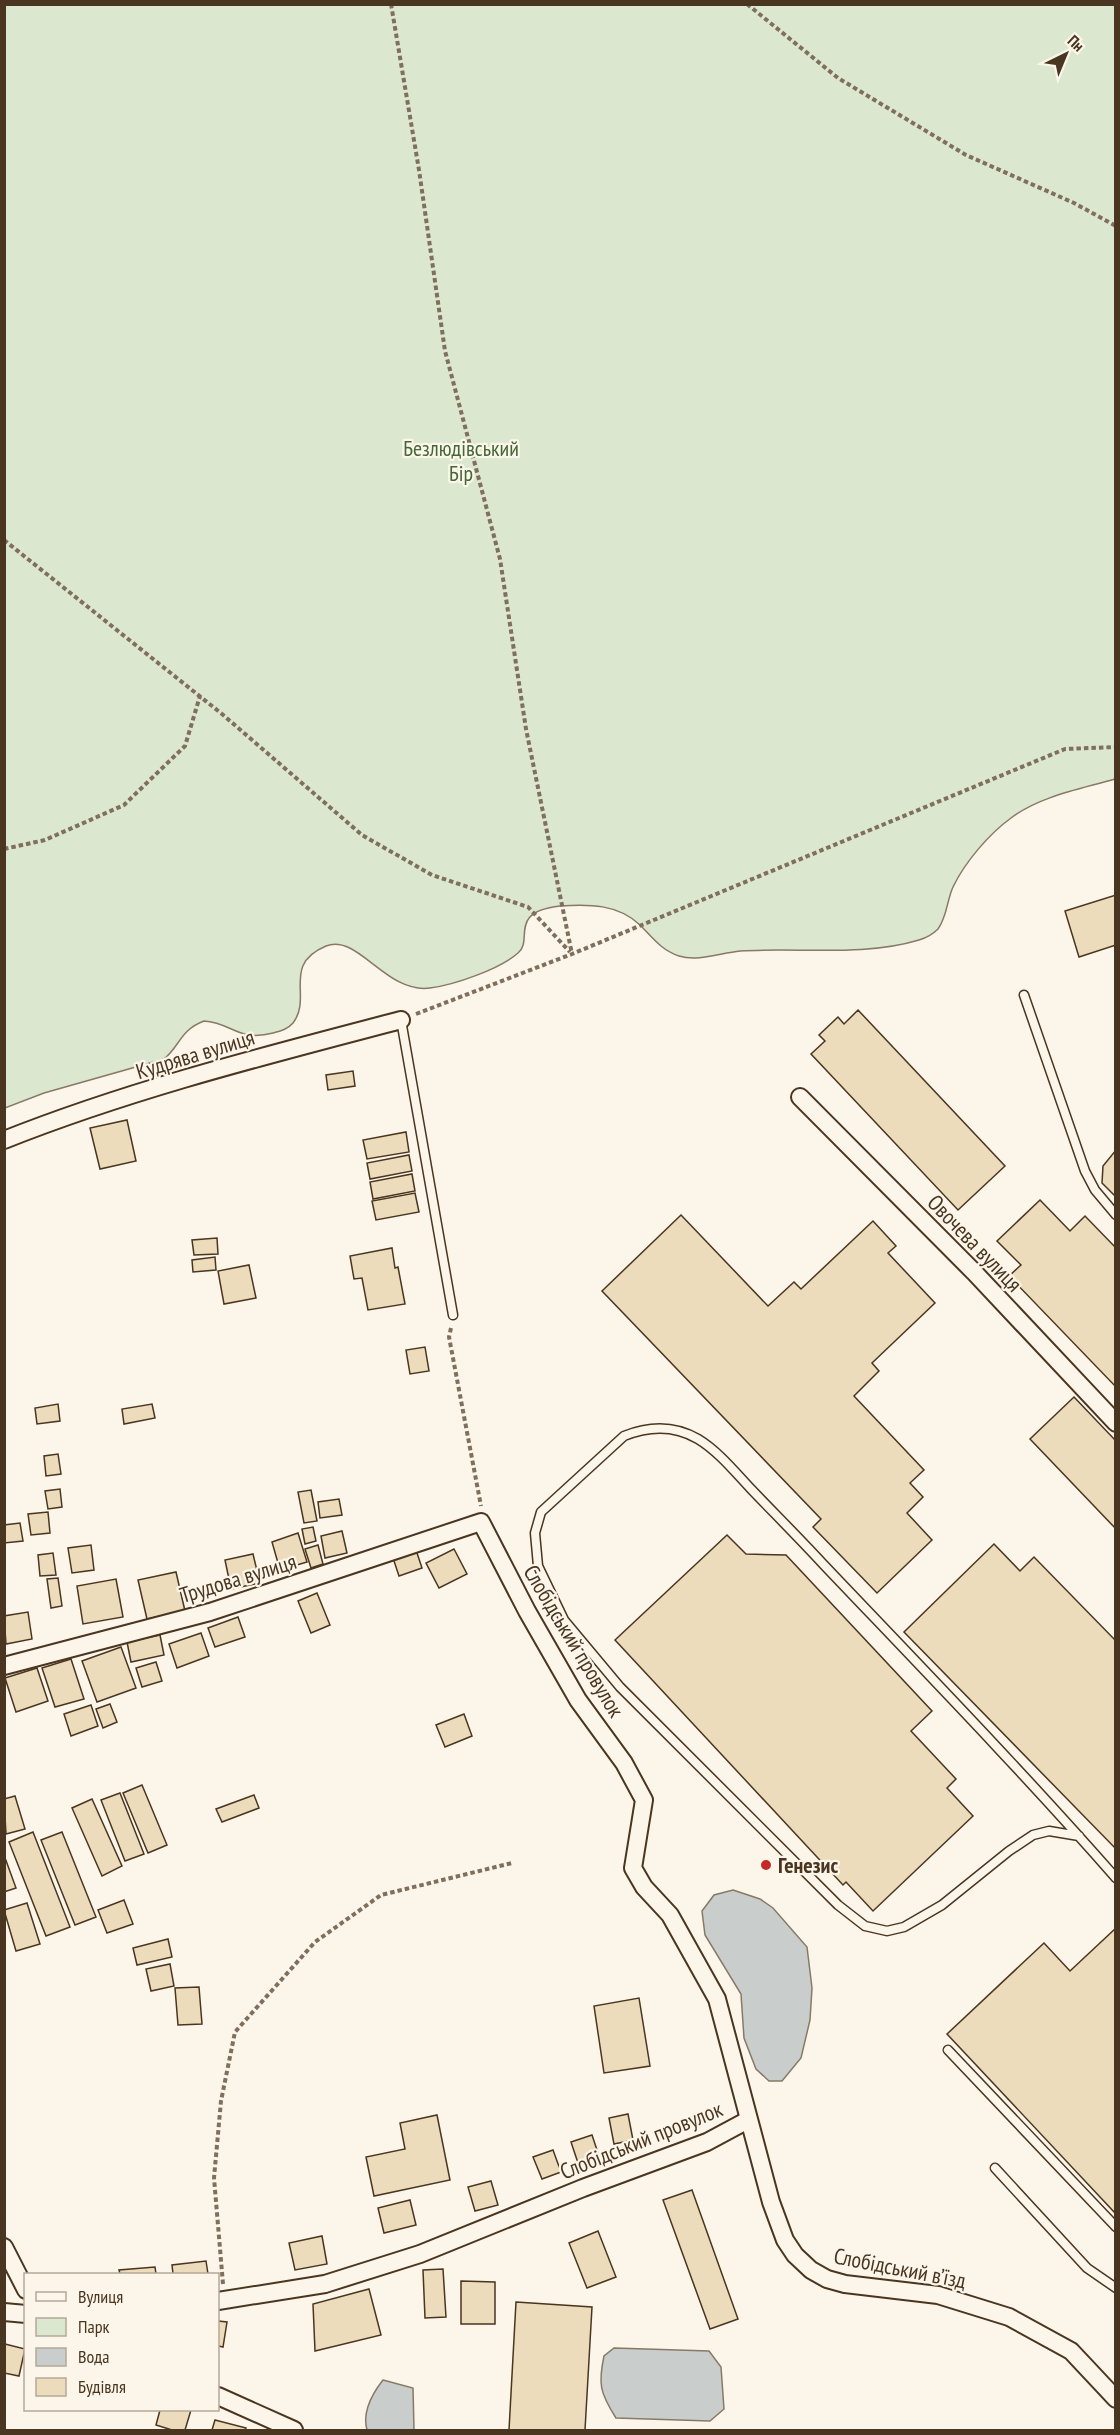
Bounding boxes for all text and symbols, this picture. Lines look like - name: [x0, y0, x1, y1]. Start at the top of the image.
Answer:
- north arrow: [1036, 24, 1096, 84]
- text: Пн: [1064, 30, 1089, 56]
- park label: Безлюдівський Бір: [403, 434, 519, 487]
- street label: Кудрява вулиця: [132, 1023, 258, 1085]
- street label: Овочева вулиця: [922, 1189, 1028, 1297]
- street label: Трудова вулиця: [176, 1547, 300, 1609]
- street label: Слобідський провулок: [518, 1560, 631, 1723]
- place label: Генезис: [778, 1851, 838, 1879]
- marker: Генезис: [759, 1858, 773, 1872]
- street label: Слобідський провулок: [556, 2095, 727, 2185]
- street label: Слобідський в’їзд: [831, 2241, 969, 2295]
- legend: [24, 2273, 219, 2411]
- text: Вулиця: [78, 2285, 123, 2308]
- text: Парк: [78, 2315, 109, 2338]
- text: Вода: [78, 2345, 109, 2368]
- text: Будівля: [78, 2375, 126, 2398]

